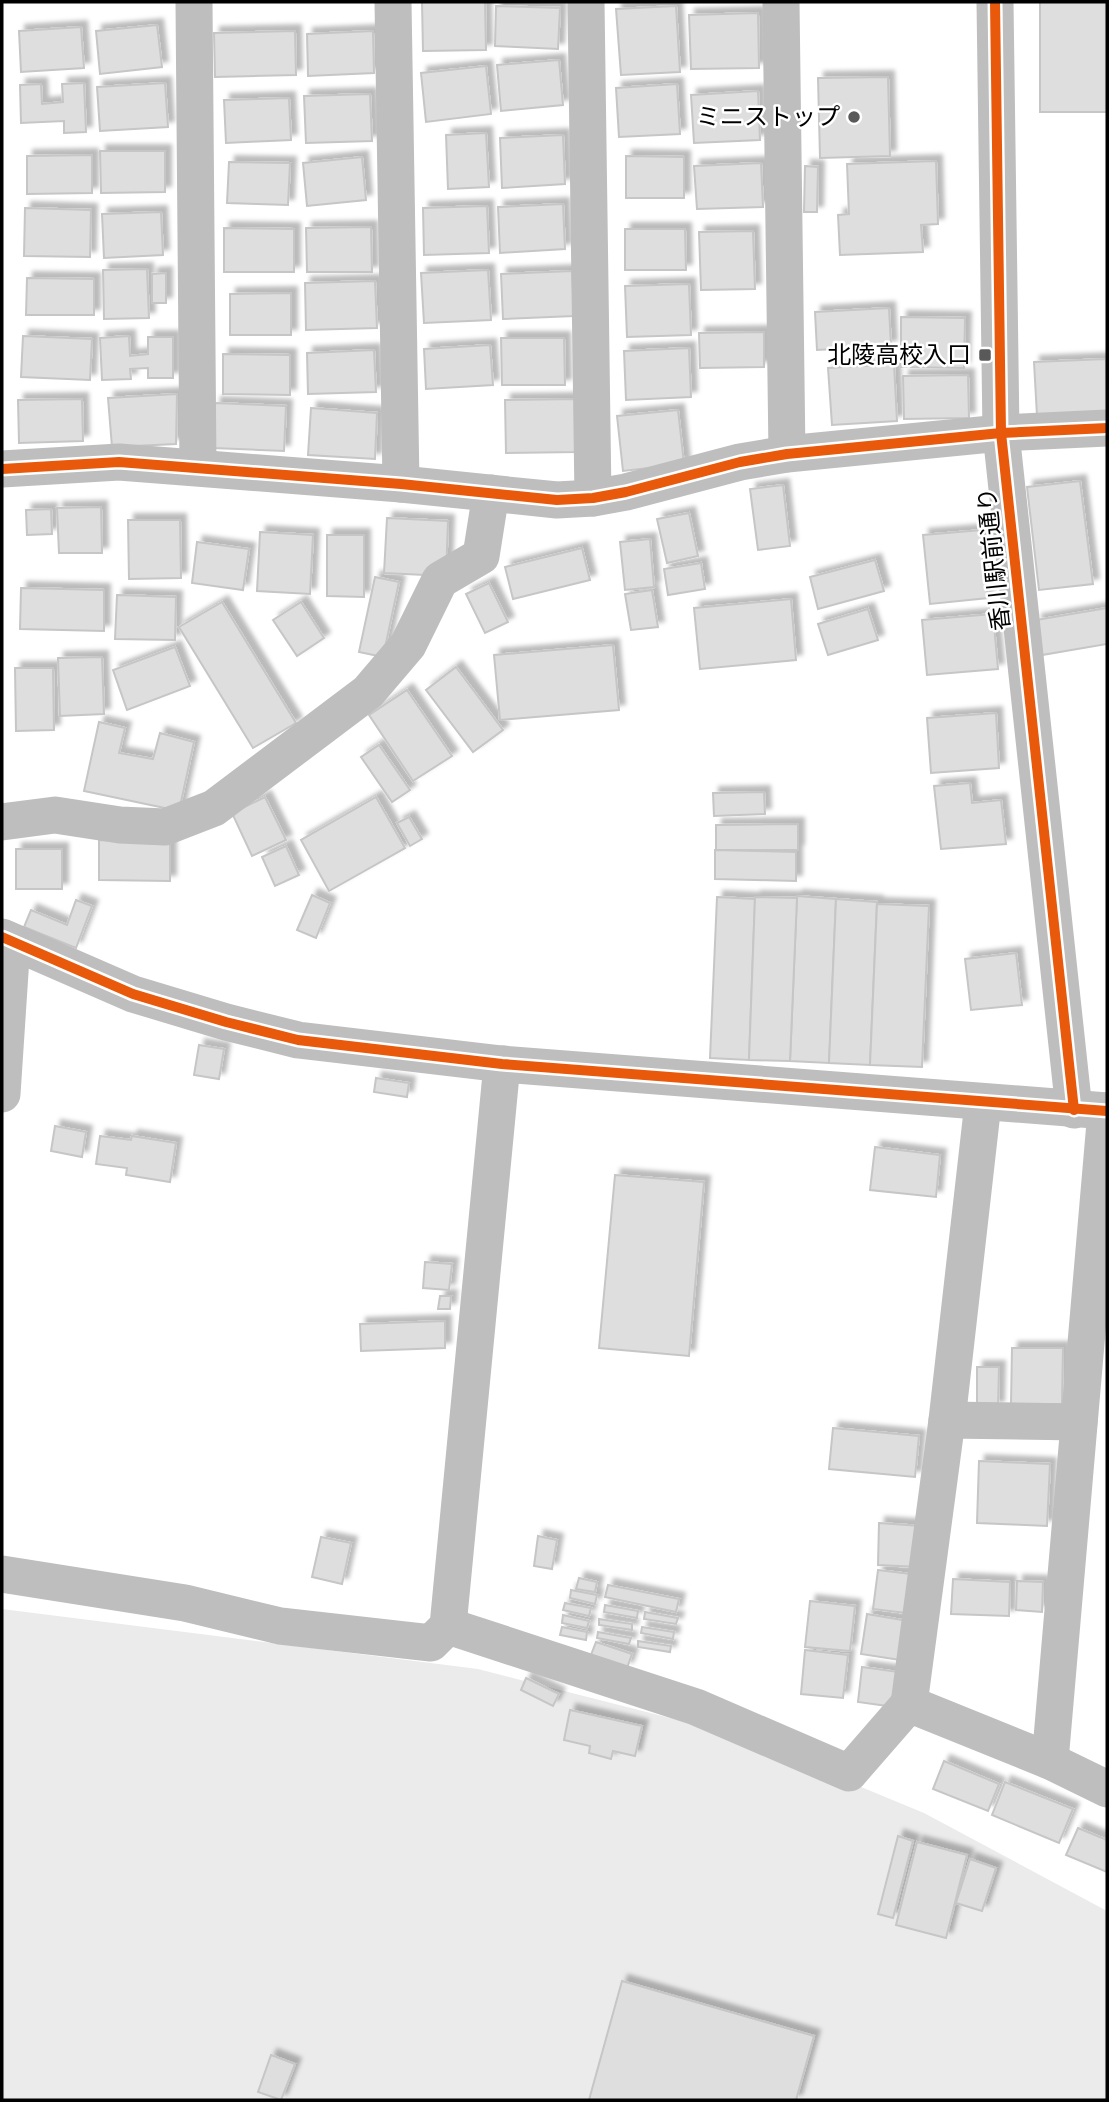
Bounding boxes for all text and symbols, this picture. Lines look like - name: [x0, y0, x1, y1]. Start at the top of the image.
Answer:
- place label: ミニストップ: [696, 103, 840, 131]
- marker: ミニストップ: [846, 109, 862, 125]
- place label: 北陵高校入口: [827, 341, 971, 369]
- marker: 北陵高校入口: [977, 347, 993, 363]
- street label: 香川駅前通り: [973, 486, 1015, 632]

